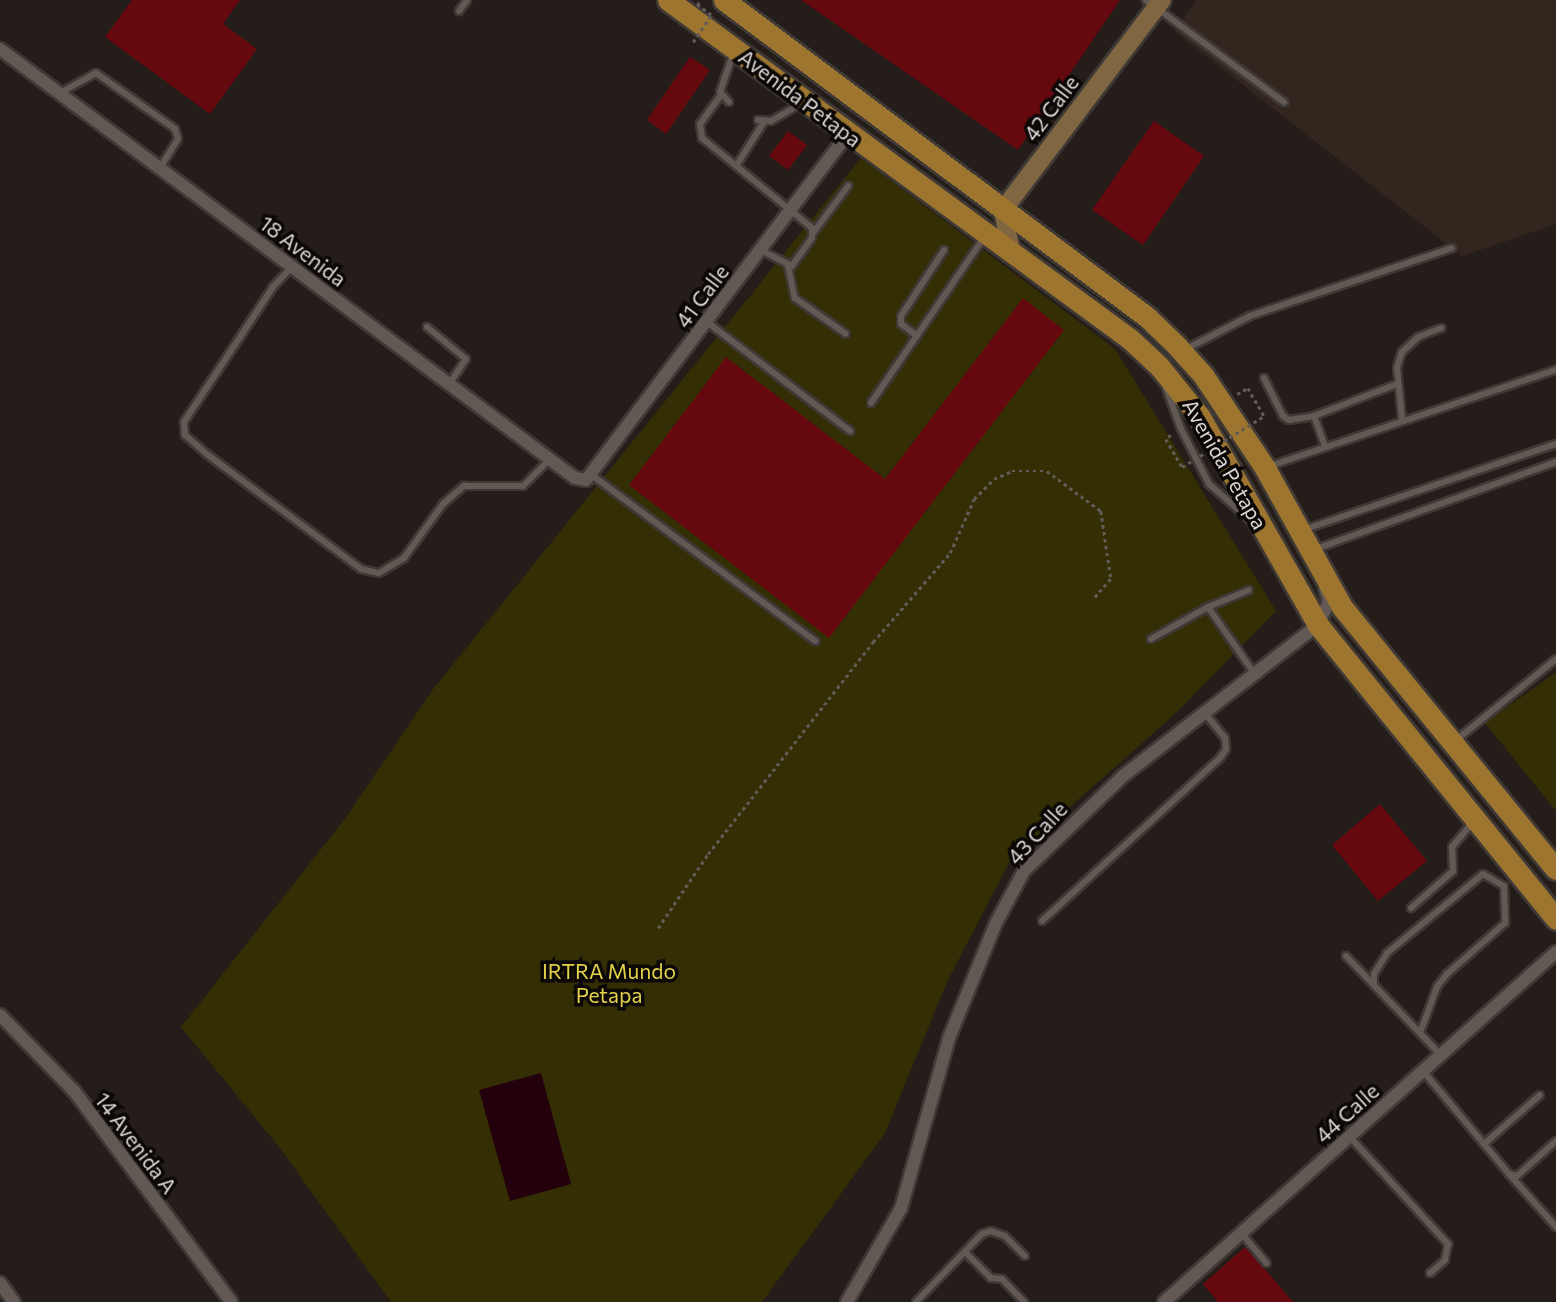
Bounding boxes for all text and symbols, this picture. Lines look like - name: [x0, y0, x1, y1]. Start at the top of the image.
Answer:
- street label: Avenida Petapa: [734, 44, 866, 152]
- street label: 42 Calle: [1018, 70, 1084, 146]
- street label: 18 Avenida: [255, 210, 351, 292]
- street label: 41 Calle: [670, 260, 734, 332]
- street label: Avenida Petapa: [1177, 394, 1273, 534]
- street label: 43 Calle: [1002, 797, 1072, 869]
- park label: IRTRA Mundo Petapa: [542, 958, 676, 1008]
- street label: 44 Calle: [1310, 1078, 1384, 1148]
- street label: 14 Avenida A: [90, 1088, 182, 1198]

